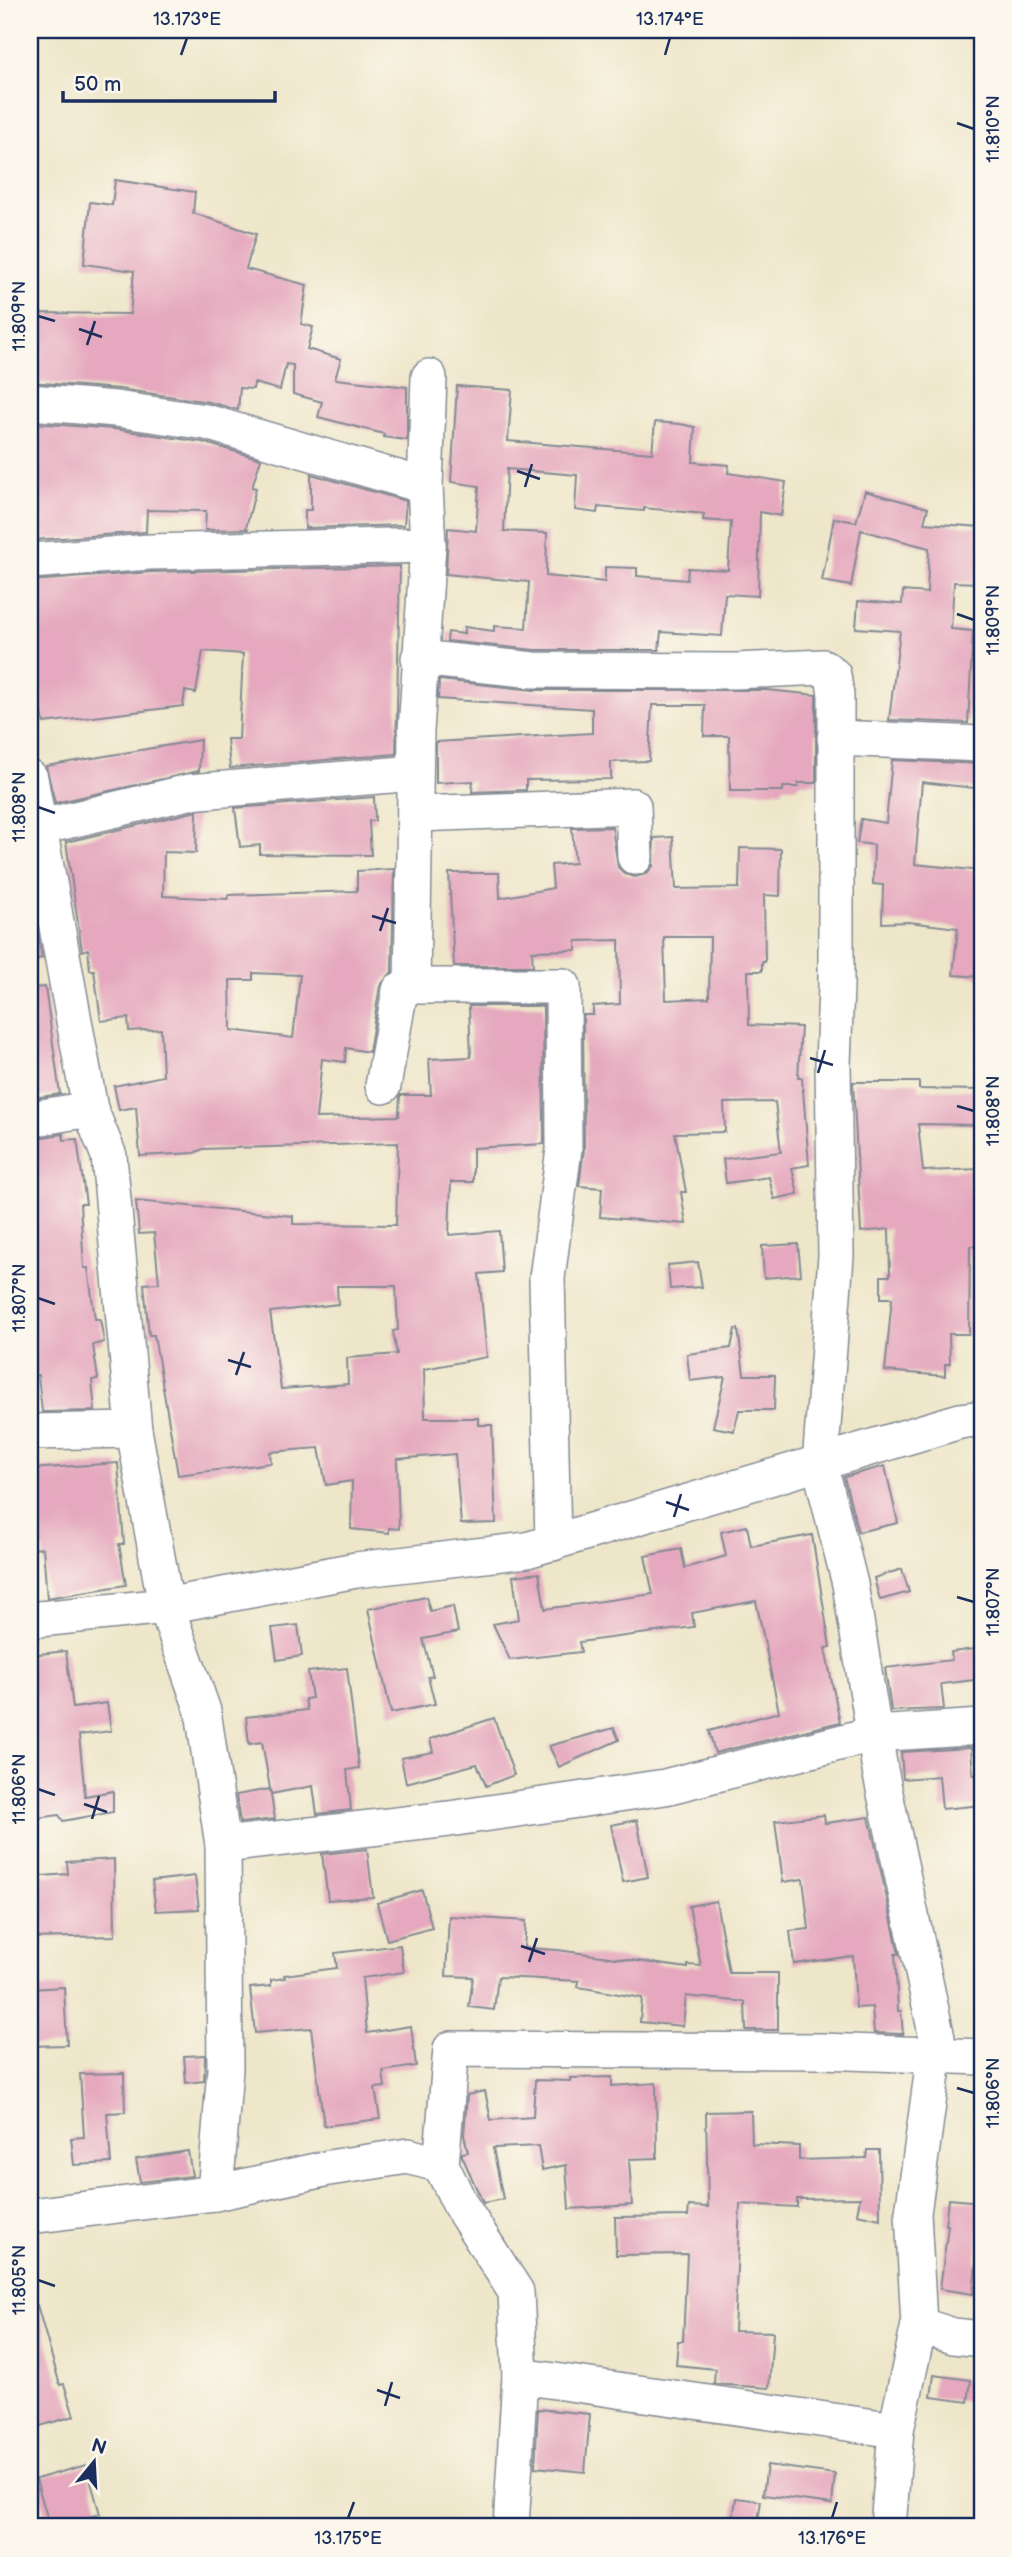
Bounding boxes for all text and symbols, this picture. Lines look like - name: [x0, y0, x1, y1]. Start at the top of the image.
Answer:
- text: 13.173°E: [153, 9, 221, 30]
- text: 13.174°E: [636, 9, 704, 30]
- scale bar: [63, 60, 275, 104]
- text: 50 m: [74, 72, 121, 97]
- text: 11.810°N: [983, 95, 1004, 163]
- text: 11.809°N: [9, 281, 30, 351]
- text: 11.809°N: [983, 585, 1004, 655]
- text: 11.808°N: [9, 772, 30, 842]
- text: 11.808°N: [983, 1076, 1004, 1146]
- text: 11.807°N: [9, 1263, 30, 1333]
- text: 11.807°N: [983, 1567, 1004, 1637]
- text: 11.806°N: [9, 1754, 30, 1825]
- text: 11.806°N: [983, 2058, 1004, 2129]
- text: 11.805°N: [9, 2245, 30, 2315]
- north arrow: [60, 2428, 130, 2498]
- text: N: [88, 2434, 109, 2460]
- text: 13.175°E: [314, 2528, 382, 2549]
- text: 13.176°E: [798, 2528, 866, 2549]

